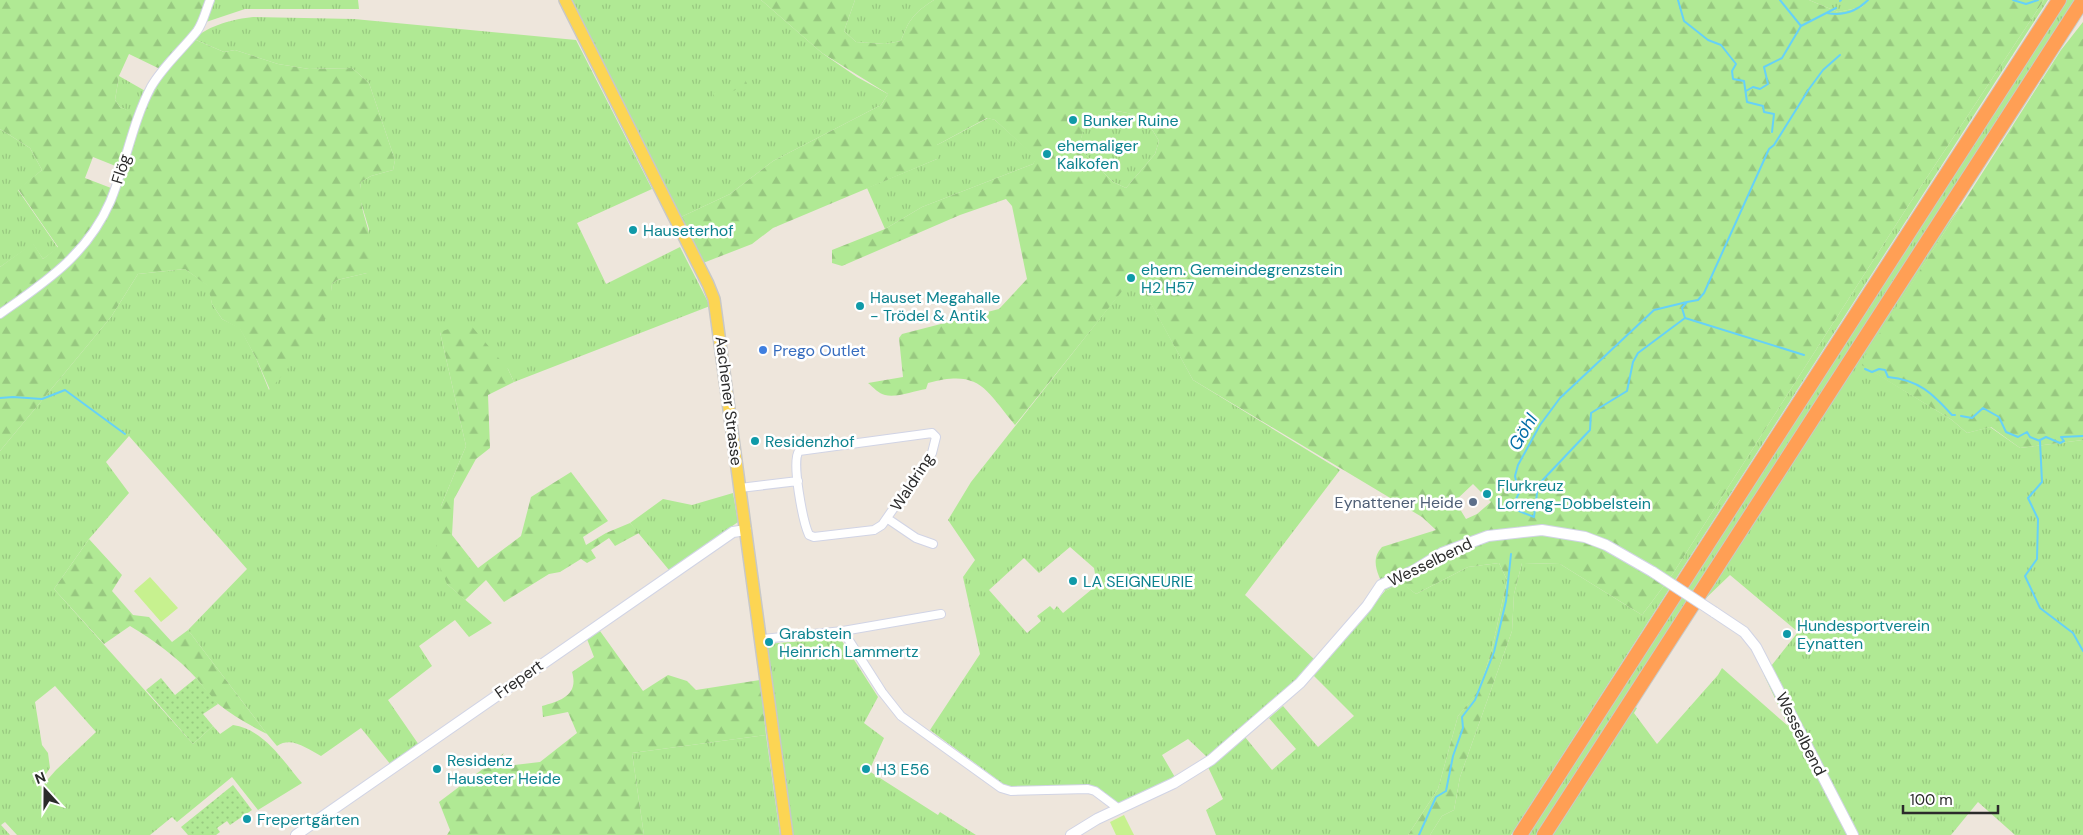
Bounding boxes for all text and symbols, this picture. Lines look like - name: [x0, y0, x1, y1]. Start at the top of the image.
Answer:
- place label: Bunker Ruine: [1083, 110, 1179, 131]
- marker: Bunker Ruine: [1067, 114, 1079, 126]
- place label: ehemaliger Kalkofen: [1057, 135, 1138, 174]
- marker: ehemaliger Kalkofen: [1041, 148, 1053, 160]
- street label: Flög: [107, 151, 135, 187]
- place label: Hauseterhof: [643, 220, 734, 241]
- marker: Hauseterhof: [627, 224, 639, 236]
- place label: ehem. Gemeindegrenzstein H2 H57: [1141, 259, 1343, 298]
- marker: ehem. Gemeindegrenzstein H2 H57: [1125, 272, 1137, 284]
- place label: Hauset Megahalle - Trödel & Antik: [870, 287, 1000, 326]
- marker: Hauset Megahalle - Trödel & Antik: [854, 300, 866, 312]
- street label: Aachener Strasse: [711, 335, 747, 467]
- place label: Prego Outlet: [773, 340, 866, 361]
- marker: Prego Outlet: [757, 344, 769, 356]
- water label: Göhl: [1503, 408, 1544, 455]
- place label: Residenzhof: [765, 431, 855, 452]
- marker: Residenzhof: [749, 435, 761, 447]
- street label: Waldring: [886, 449, 939, 515]
- place label: Flurkreuz Lorreng-Dobbelstein: [1497, 475, 1651, 514]
- marker: Flurkreuz Lorreng-Dobbelstein: [1481, 488, 1493, 500]
- place label: Eynattener Heide: [1335, 492, 1463, 513]
- marker: Eynattener Heide: [1467, 496, 1479, 508]
- street label: Wesselbend: [1385, 533, 1475, 591]
- place label: LA SEIGNEURIE: [1083, 571, 1193, 592]
- marker: LA SEIGNEURIE: [1067, 575, 1079, 587]
- place label: Hundesportverein Eynatten: [1797, 615, 1930, 654]
- place label: Grabstein Heinrich Lammertz: [779, 623, 919, 662]
- marker: Hundesportverein Eynatten: [1781, 628, 1793, 640]
- marker: Grabstein Heinrich Lammertz: [763, 636, 775, 648]
- street label: Frepert: [491, 655, 547, 703]
- street label: Wesselbend: [1771, 689, 1831, 779]
- place label: Residenz Hauseter Heide: [447, 750, 561, 789]
- place label: H3 E56: [876, 759, 929, 780]
- marker: Residenz Hauseter Heide: [431, 763, 443, 775]
- marker: H3 E56: [860, 763, 872, 775]
- north arrow: [20, 765, 70, 815]
- text: N: [32, 768, 48, 788]
- scale bar: [1903, 782, 1998, 814]
- text: 100 m: [1910, 790, 1953, 810]
- place label: Frepertgärten: [257, 809, 359, 830]
- marker: Frepertgärten: [241, 813, 253, 825]

